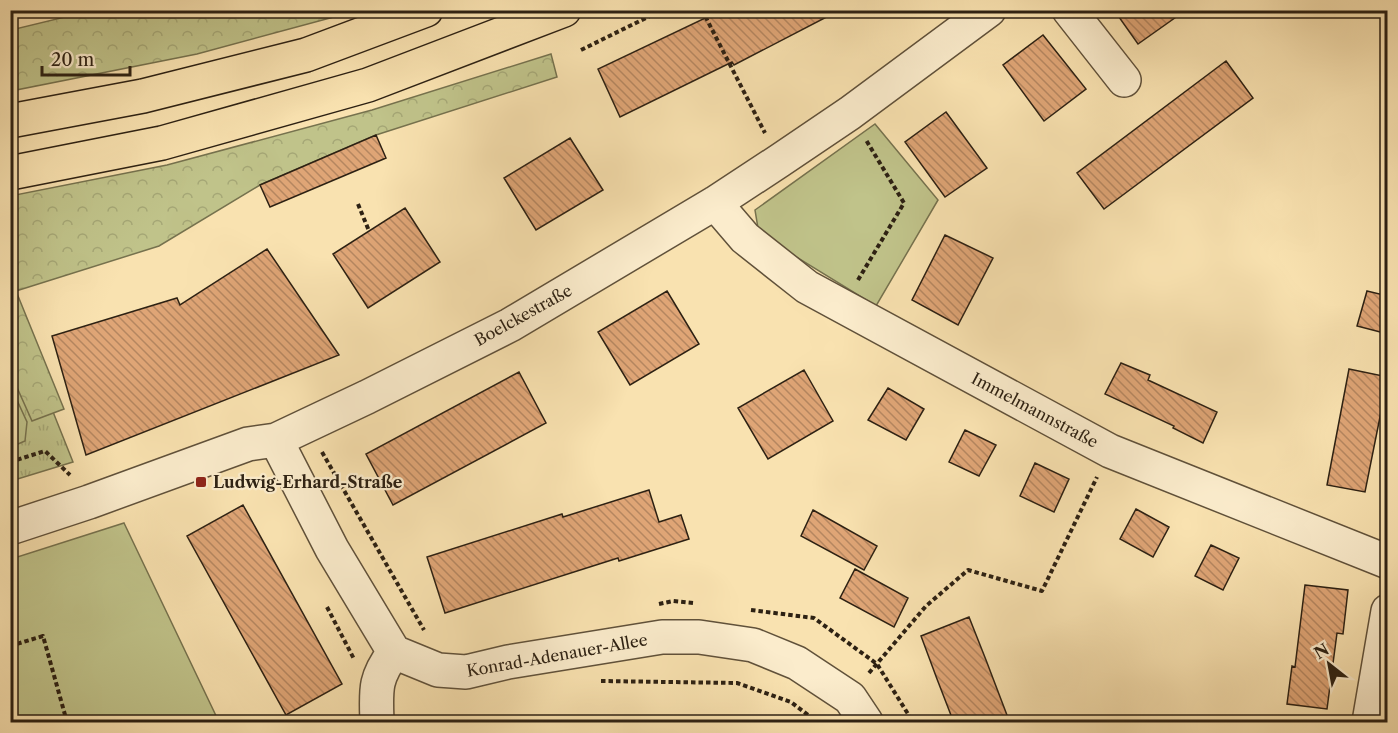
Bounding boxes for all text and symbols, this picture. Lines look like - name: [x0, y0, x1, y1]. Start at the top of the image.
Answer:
- scale bar: [42, 39, 130, 77]
- text: 20 m: [51, 49, 95, 71]
- street label: Boelckestraße: [471, 280, 575, 350]
- street label: Immelmannstraße: [968, 368, 1102, 452]
- place label: Ludwig-Erhard-Straße: [213, 472, 403, 492]
- marker: Ludwig-Erhard-Straße: [194, 475, 208, 489]
- street label: Konrad-Adenauer-Allee: [465, 629, 649, 681]
- north arrow: [1299, 634, 1359, 694]
- text: N: [1310, 639, 1332, 663]

